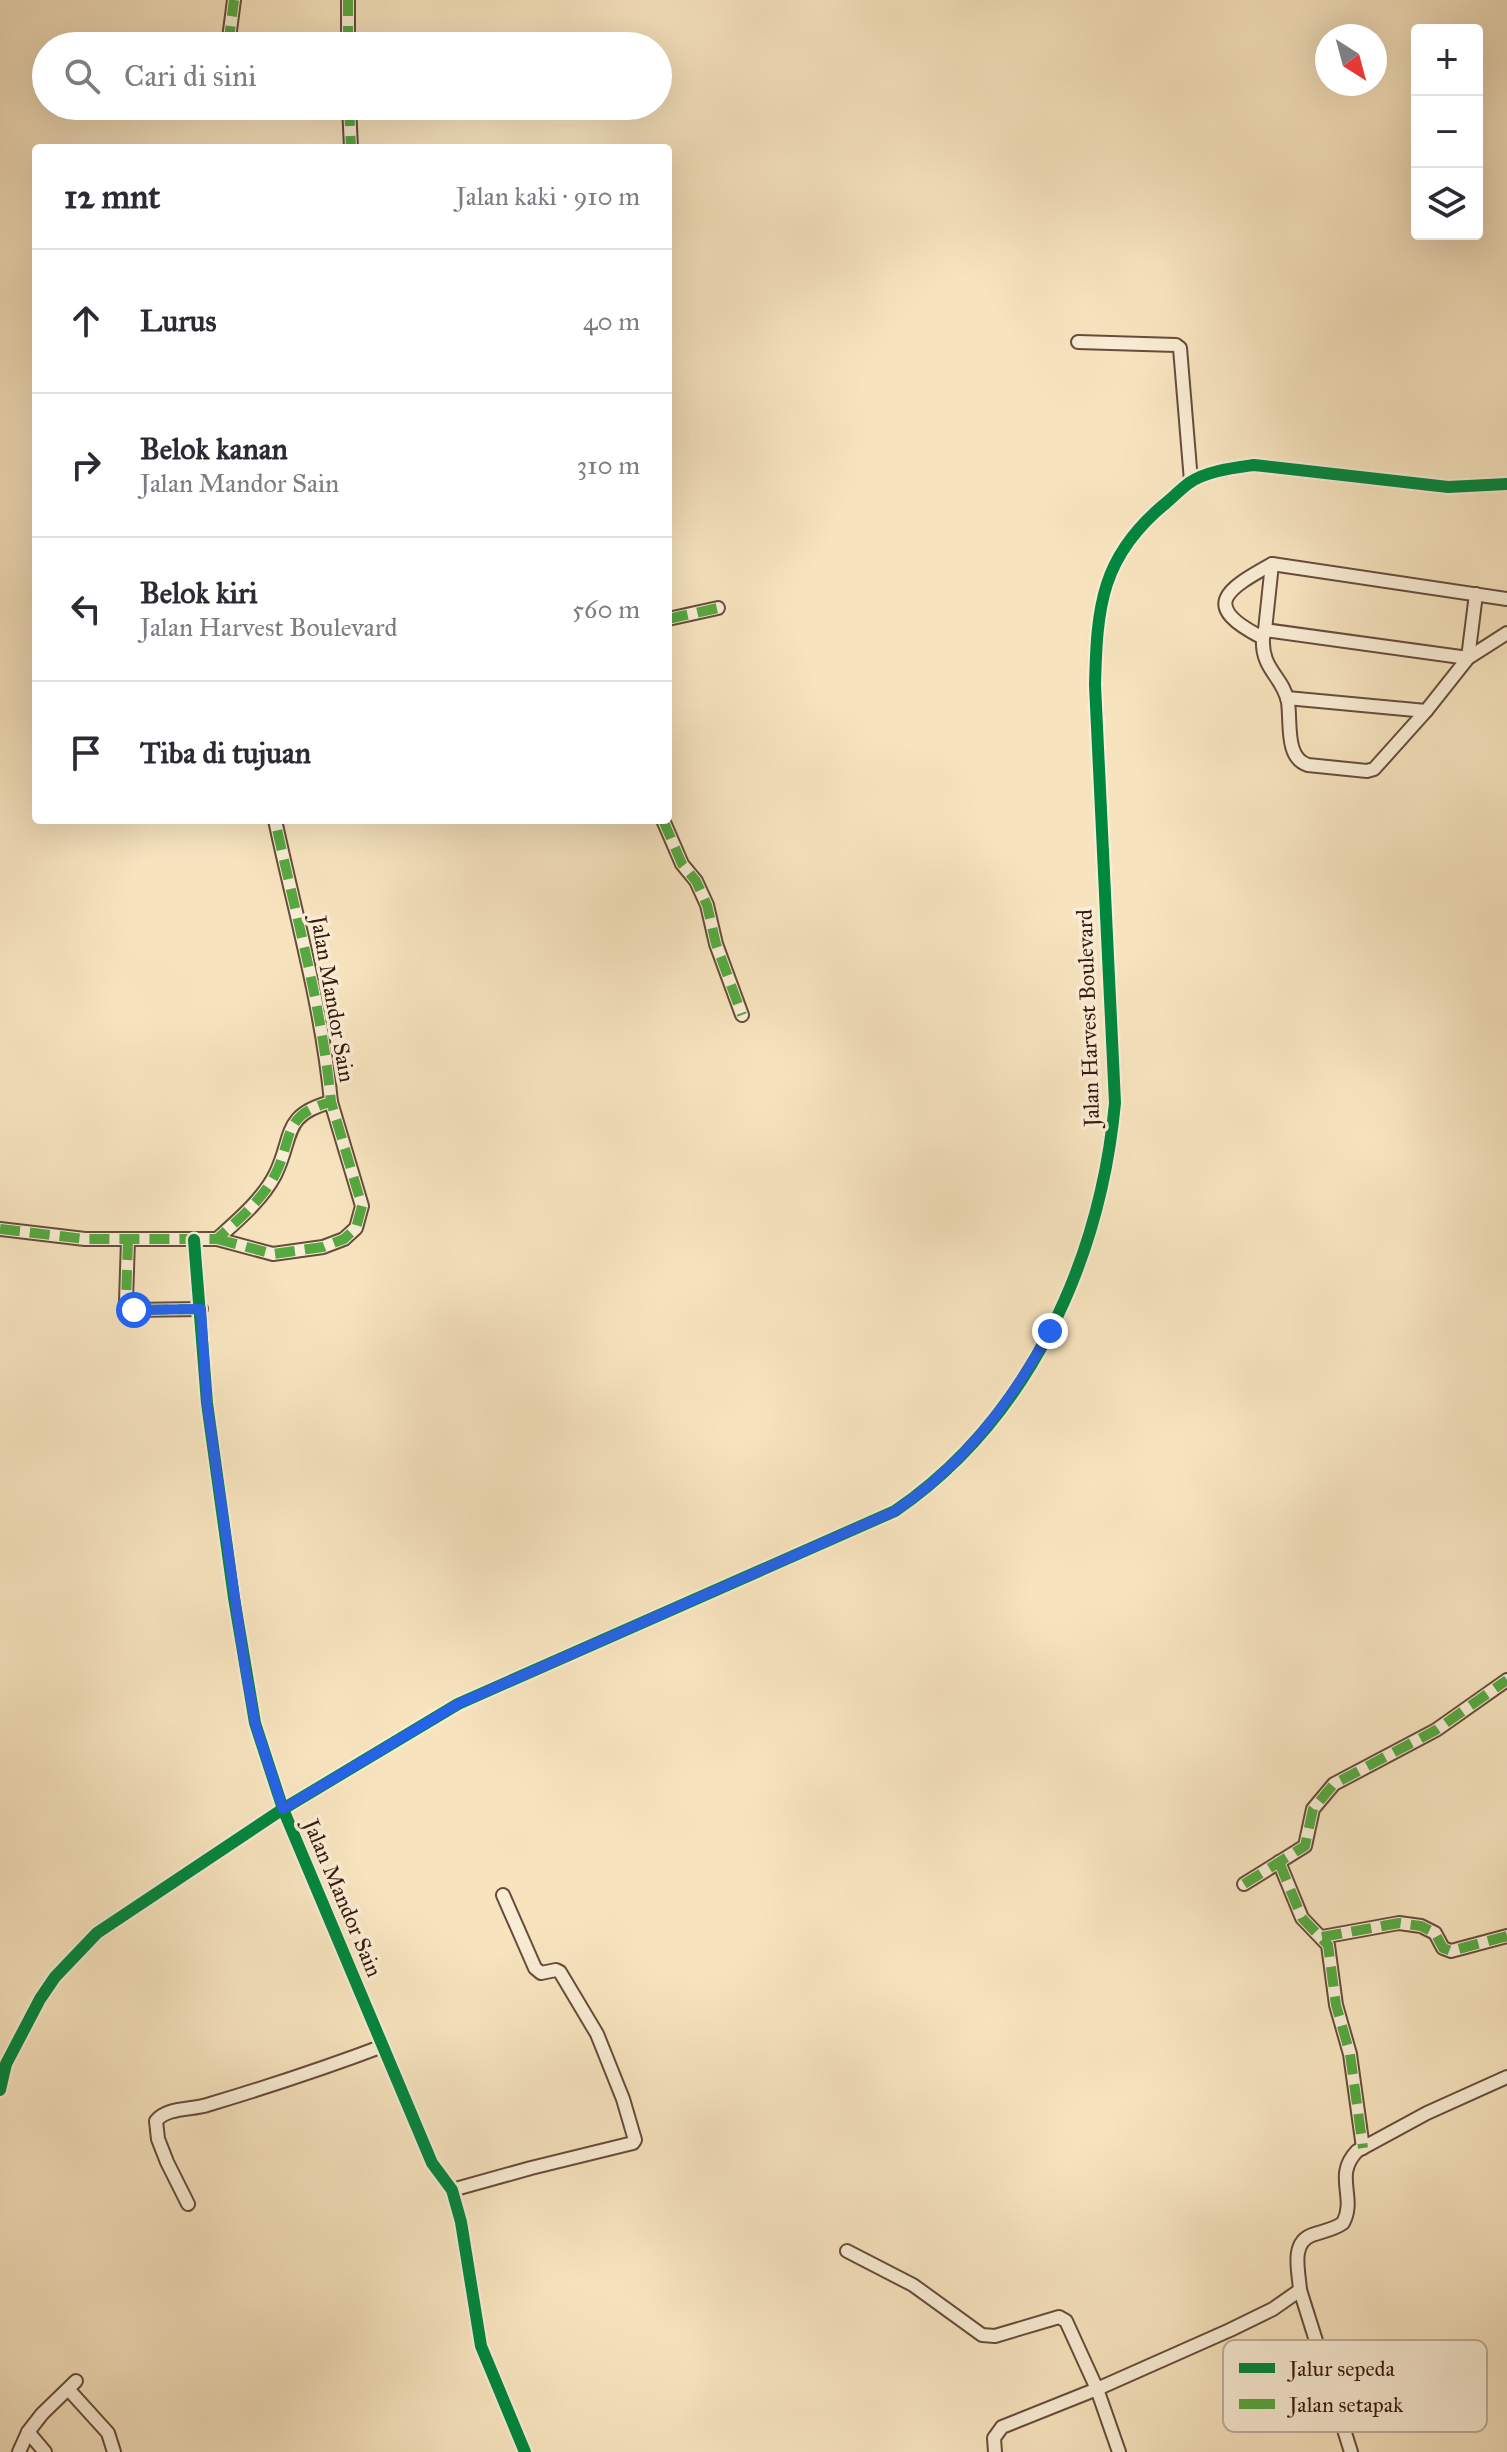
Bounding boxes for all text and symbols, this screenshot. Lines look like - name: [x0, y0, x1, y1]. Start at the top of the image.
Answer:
- north arrow: [1315, 24, 1387, 96]
- map controls: [1411, 24, 1483, 240]
- button: +: [1411, 24, 1483, 96]
- search box: [32, 32, 672, 120]
- icon: search: [60, 54, 104, 98]
- text: Cari di sini: [124, 58, 257, 94]
- button: −: [1411, 96, 1483, 168]
- button: layers: [1411, 168, 1483, 240]
- text: 12 mnt: [64, 176, 160, 217]
- text: Jalan kaki · 910 m: [456, 180, 640, 212]
- icon: ahead: [64, 299, 108, 343]
- text: Lurus: [140, 303, 216, 339]
- text: 40 m: [583, 305, 640, 337]
- text: Belok kanan: [140, 431, 288, 467]
- icon: right: [64, 443, 108, 487]
- text: 310 m: [577, 449, 640, 481]
- text: Jalan Mandor Sain: [140, 467, 339, 499]
- text: Belok kiri: [140, 575, 258, 611]
- icon: left: [64, 587, 108, 631]
- text: 560 m: [572, 593, 640, 625]
- text: Jalan Harvest Boulevard: [140, 611, 397, 643]
- icon: arrive: [64, 731, 108, 775]
- text: Tiba di tujuan: [140, 735, 311, 771]
- street label: Jalan Harvest Boulevard: [1071, 909, 1105, 1129]
- street label: Jalan Mandor Sain: [305, 912, 361, 1084]
- route start: [116, 1292, 152, 1328]
- route end: [1032, 1313, 1068, 1349]
- street label: Jalan Mandor Sain: [297, 1813, 388, 1981]
- legend: [1223, 2340, 1487, 2432]
- text: Jalur sepeda: [1287, 2355, 1396, 2382]
- text: Jalan setapak: [1287, 2391, 1404, 2418]

